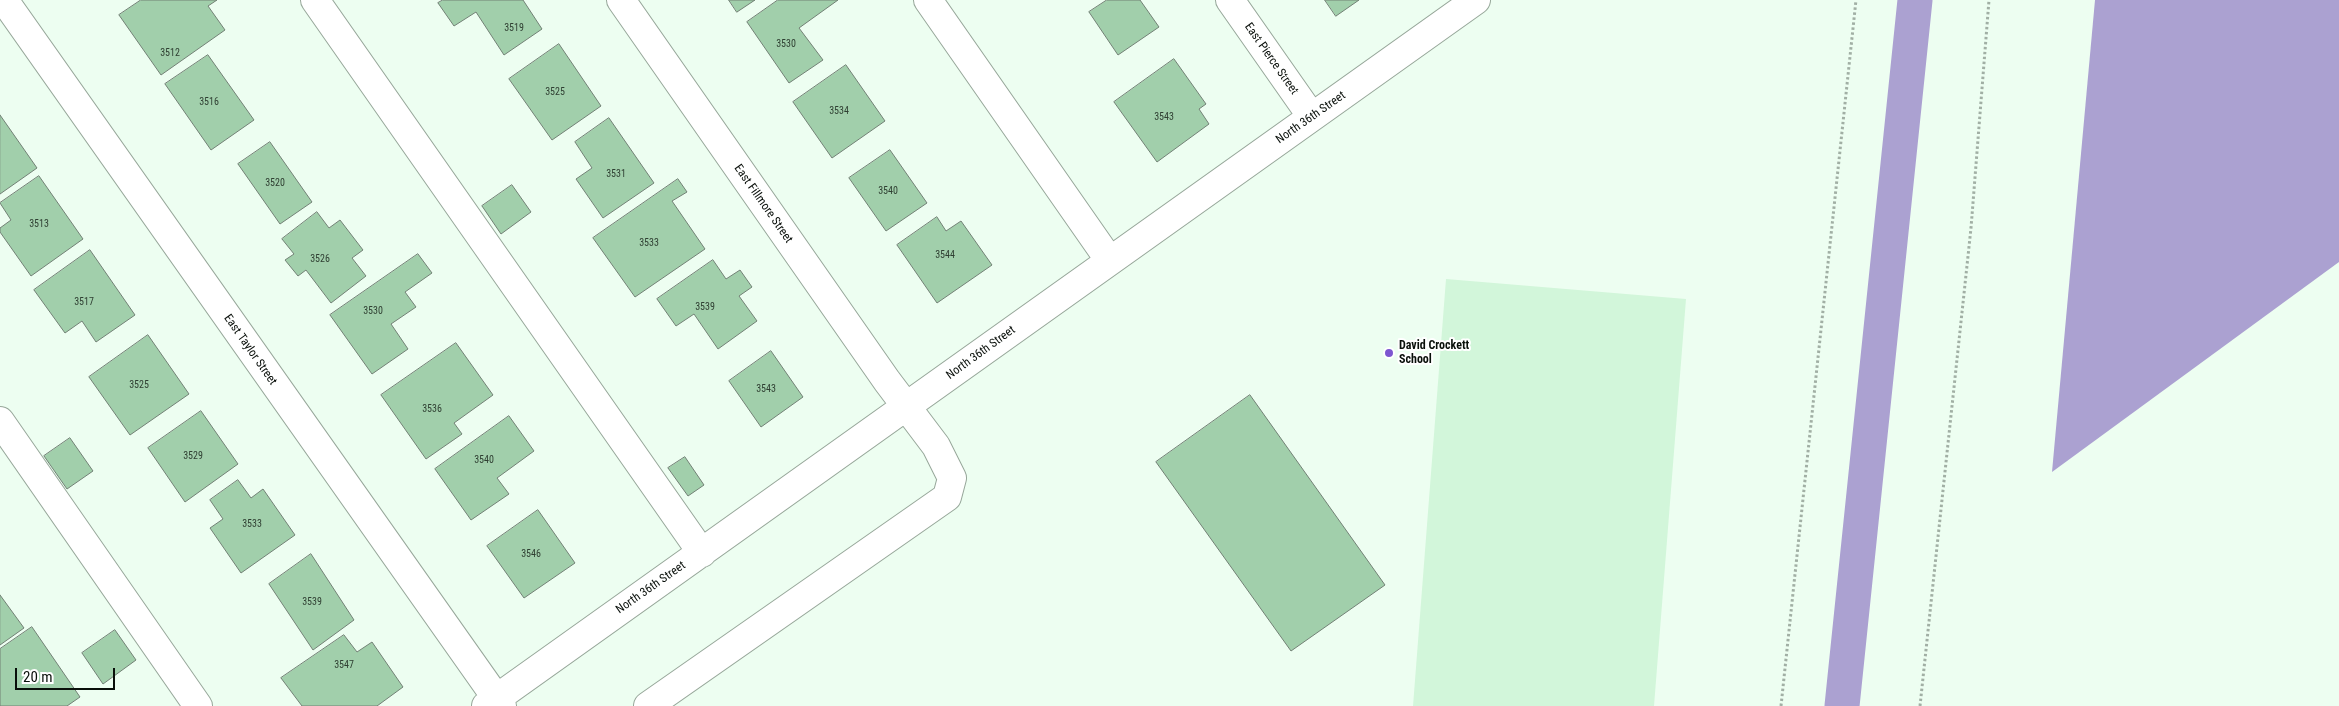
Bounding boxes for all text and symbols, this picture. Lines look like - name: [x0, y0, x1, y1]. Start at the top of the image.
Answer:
- street label: East Pierce Street: [1241, 20, 1301, 98]
- house number: 3519: [504, 22, 524, 34]
- house number: 3530: [776, 38, 796, 50]
- house number: 3512: [160, 47, 180, 59]
- house number: 3525: [545, 86, 565, 98]
- street label: North 36th Street: [1273, 89, 1349, 147]
- house number: 3516: [199, 96, 219, 108]
- house number: 3534: [829, 105, 849, 117]
- house number: 3543: [1154, 111, 1174, 123]
- street label: East Fillmore Street: [731, 162, 795, 246]
- house number: 3531: [606, 168, 626, 180]
- house number: 3520: [265, 177, 285, 189]
- house number: 3540: [878, 185, 898, 197]
- house number: 3513: [29, 218, 49, 230]
- house number: 3533: [639, 237, 659, 249]
- house number: 3544: [935, 249, 955, 261]
- house number: 3526: [310, 253, 330, 265]
- house number: 3517: [74, 296, 94, 308]
- house number: 3539: [695, 301, 715, 313]
- house number: 3530: [363, 305, 383, 317]
- street label: East Taylor Street: [220, 312, 280, 388]
- street label: North 36th Street: [944, 323, 1018, 383]
- place label: David Crockett School: [1399, 339, 1469, 367]
- marker: David Crockett School: [1383, 347, 1395, 359]
- house number: 3525: [129, 379, 149, 391]
- house number: 3543: [756, 383, 776, 395]
- house number: 3536: [422, 403, 442, 415]
- house number: 3529: [183, 450, 203, 462]
- house number: 3540: [474, 454, 494, 466]
- house number: 3533: [242, 518, 262, 530]
- house number: 3546: [521, 548, 541, 560]
- street label: North 36th Street: [613, 559, 689, 617]
- house number: 3539: [302, 596, 322, 608]
- scale bar: [18, 658, 118, 690]
- house number: 3547: [334, 659, 354, 671]
- text: 20 m: [23, 668, 53, 686]

